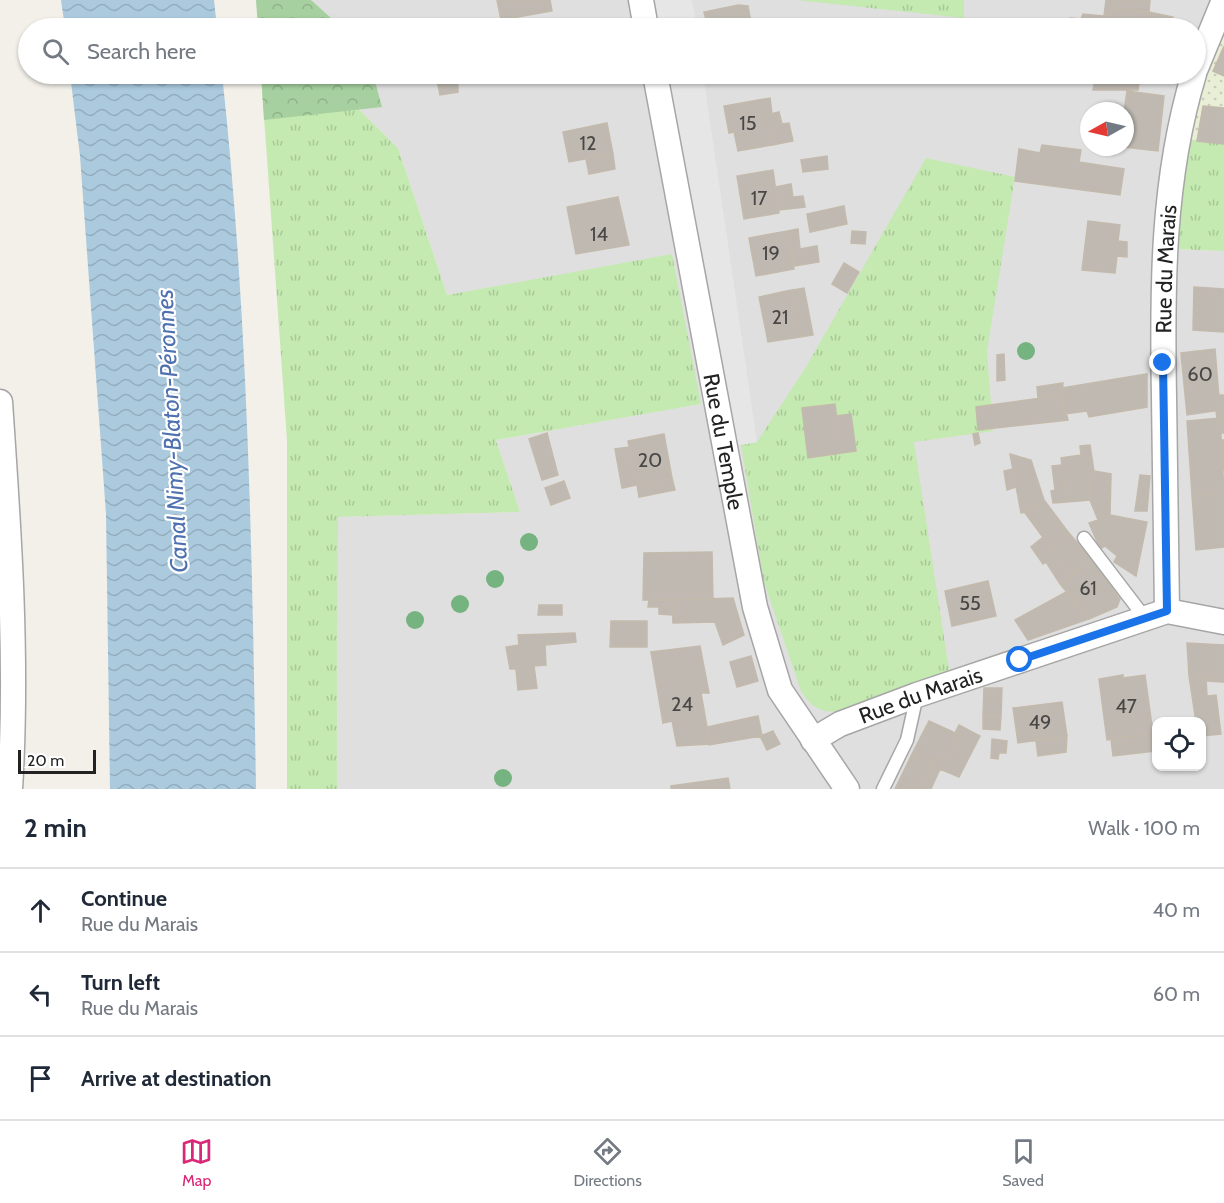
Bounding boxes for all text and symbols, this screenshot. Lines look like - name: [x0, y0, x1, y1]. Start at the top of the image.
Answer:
- search box: [18, 18, 1206, 84]
- icon: search: [39, 35, 72, 68]
- text: Search here: [87, 38, 196, 65]
- north arrow: [1080, 102, 1134, 156]
- house number: 15: [739, 111, 757, 135]
- house number: 12: [580, 131, 597, 155]
- house number: 17: [751, 186, 767, 210]
- street label: Rue du Marais: [1150, 203, 1183, 334]
- house number: 14: [590, 222, 608, 246]
- house number: 19: [762, 241, 780, 265]
- water label: Canal Nimy-Blaton-Péronnes: [150, 288, 193, 574]
- house number: 21: [772, 305, 789, 329]
- route end: [1149, 349, 1175, 375]
- house number: 60: [1187, 362, 1213, 386]
- street label: Rue du Temple: [697, 371, 750, 512]
- house number: 20: [638, 448, 662, 472]
- house number: 61: [1079, 576, 1097, 600]
- house number: 55: [959, 591, 981, 615]
- route start: [1006, 646, 1032, 672]
- street label: Rue du Marais: [855, 661, 986, 730]
- house number: 24: [671, 692, 693, 716]
- house number: 47: [1115, 694, 1137, 718]
- house number: 49: [1029, 710, 1051, 734]
- map controls: [1152, 717, 1206, 771]
- button: locate: [1152, 717, 1206, 771]
- scale bar: [18, 747, 96, 774]
- text: 20 m: [27, 751, 64, 770]
- text: 2 min: [24, 812, 87, 844]
- text: Walk · 100 m: [1088, 816, 1200, 840]
- text: Continue: [81, 885, 167, 912]
- icon: ahead: [24, 894, 57, 927]
- text: 40 m: [1152, 898, 1200, 922]
- text: Rue du Marais: [81, 912, 198, 936]
- text: Turn left: [81, 969, 160, 996]
- icon: left: [24, 978, 57, 1011]
- text: 60 m: [1153, 982, 1200, 1006]
- text: Rue du Marais: [81, 996, 198, 1020]
- icon: arrive: [24, 1062, 57, 1095]
- text: Arrive at destination: [81, 1065, 271, 1092]
- tab: Map: [180, 1135, 213, 1190]
- tab: Directions: [574, 1135, 642, 1190]
- tab: Saved: [1002, 1135, 1044, 1190]

